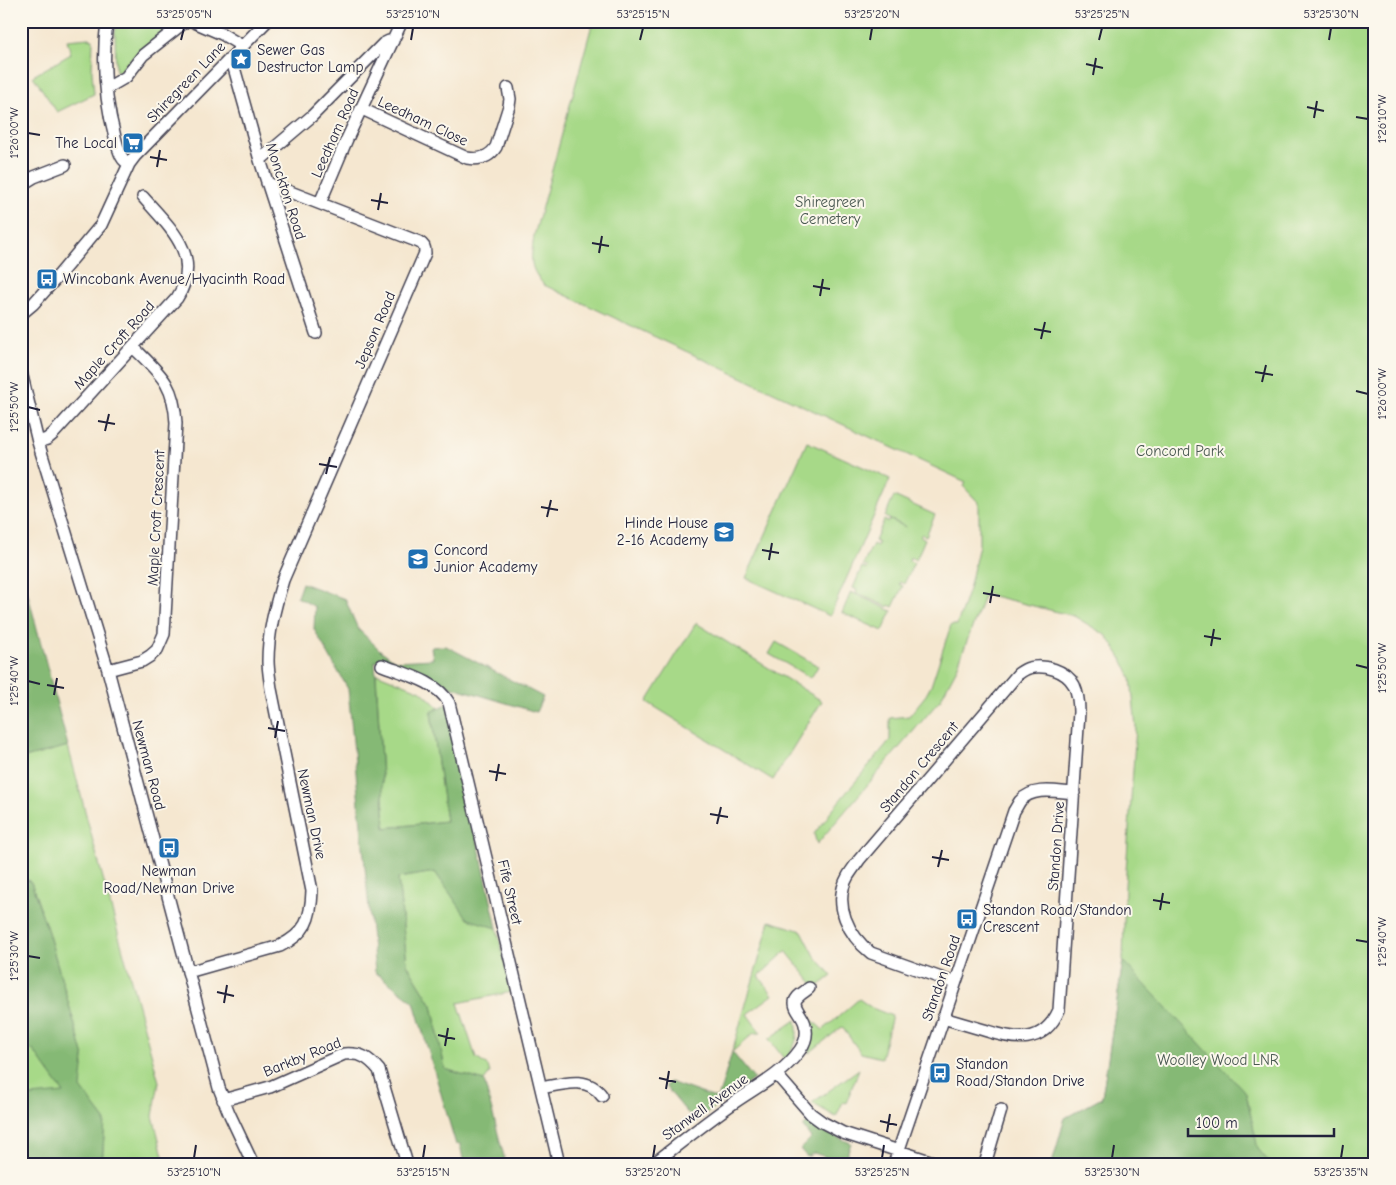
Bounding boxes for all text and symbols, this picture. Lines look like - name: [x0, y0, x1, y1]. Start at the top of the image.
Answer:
- text: 53°25'05"N: [156, 7, 212, 21]
- text: 53°25'10"N: [386, 7, 440, 21]
- text: 53°25'15"N: [616, 7, 670, 21]
- text: 53°25'20"N: [844, 7, 900, 21]
- text: 53°25'25"N: [1075, 7, 1129, 21]
- text: 53°25'30"N: [1303, 7, 1359, 21]
- street label: Shiregreen Lane: [143, 37, 230, 126]
- place label: Sewer Gas Destructor Lamp: [257, 41, 363, 76]
- place icon: Sewer Gas Destructor Lamp: [229, 47, 253, 71]
- street label: Leedham Road: [307, 86, 363, 180]
- street label: Leedham Close: [375, 92, 471, 150]
- text: 1°26'10"W: [1375, 94, 1389, 143]
- text: 1°26'00"W: [7, 107, 21, 159]
- supermarket icon: The Local: [121, 131, 145, 155]
- place label: The Local: [55, 134, 117, 152]
- street label: Monckton Road: [262, 140, 310, 242]
- park label: Shiregreen Cemetery: [795, 193, 865, 228]
- bus stop icon: Wincobank Avenue/Hyacinth Road: [35, 267, 59, 291]
- place label: Wincobank Avenue/Hyacinth Road: [63, 270, 285, 288]
- street label: Jepson Road: [351, 289, 399, 371]
- street label: Maple Croft Road: [70, 297, 158, 393]
- text: 1°26'00"W: [1375, 368, 1389, 420]
- text: 1°25'50"W: [7, 381, 21, 432]
- park label: Concord Park: [1136, 442, 1225, 460]
- street label: Maple Croft Crescent: [143, 449, 169, 587]
- place label: Hinde House 2-16 Academy: [617, 514, 708, 549]
- school or university icon: Hinde House 2-16 Academy: [712, 520, 736, 544]
- place label: Concord Junior Academy: [434, 541, 538, 576]
- school or university icon: Concord Junior Academy: [406, 547, 430, 571]
- text: 1°25'50"W: [1375, 642, 1389, 693]
- text: 1°25'40"W: [7, 656, 21, 706]
- street label: Standon Crescent: [876, 717, 963, 816]
- street label: Newman Road: [128, 718, 170, 812]
- street label: Newman Drive: [294, 767, 330, 861]
- street label: Standon Drive: [1044, 800, 1068, 891]
- bus stop icon: Newman Road/Newman Drive: [157, 836, 181, 860]
- street label: Fife Street: [494, 858, 526, 927]
- place label: Newman Road/Newman Drive: [103, 862, 235, 897]
- place label: Standon Road/Standon Crescent: [983, 901, 1132, 936]
- bus stop icon: Standon Road/Standon Crescent: [955, 907, 979, 931]
- text: 1°25'40"W: [1375, 917, 1389, 967]
- text: 1°25'30"W: [7, 930, 21, 981]
- street label: Standon Road: [918, 933, 964, 1023]
- street label: Barkby Road: [260, 1033, 344, 1081]
- park label: Woolley Wood LNR: [1157, 1051, 1279, 1069]
- place label: Standon Road/Standon Drive: [956, 1055, 1085, 1090]
- bus stop icon: Standon Road/Standon Drive: [928, 1061, 952, 1085]
- street label: Stanwell Avenue: [659, 1070, 752, 1144]
- scale bar: [1188, 1105, 1335, 1137]
- text: 100 m: [1196, 1114, 1238, 1132]
- text: 53°25'10"N: [167, 1165, 221, 1179]
- text: 53°25'15"N: [396, 1165, 450, 1179]
- text: 53°25'20"N: [625, 1165, 681, 1179]
- text: 53°25'25"N: [855, 1165, 909, 1179]
- text: 53°25'30"N: [1084, 1165, 1140, 1179]
- text: 53°25'35"N: [1314, 1165, 1368, 1179]

